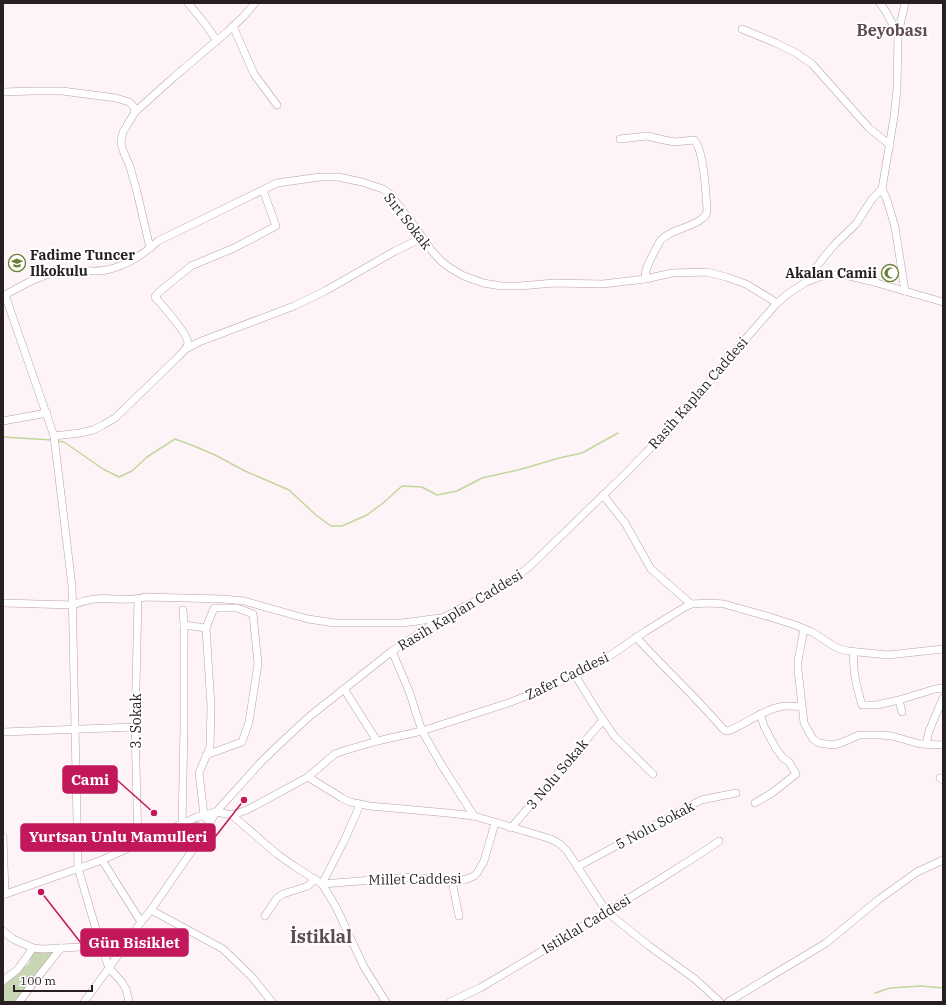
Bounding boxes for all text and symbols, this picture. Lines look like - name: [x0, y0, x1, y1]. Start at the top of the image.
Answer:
- district label: Beyobası: [856, 20, 928, 40]
- street label: Sırt Sokak: [380, 189, 436, 254]
- place label: Fadime Tuncer Ilkokulu: [30, 246, 135, 280]
- school or university icon: Fadime Tuncer Ilkokulu: [7, 253, 27, 273]
- mosque icon: Akalan Camii: [880, 263, 900, 283]
- place label: Akalan Camii: [785, 264, 877, 282]
- street label: Rasih Kaplan Caddesi: [644, 333, 752, 453]
- street label: Rasih Kaplan Caddesi: [394, 566, 526, 654]
- street label: Zafer Caddesi: [522, 648, 612, 704]
- street label: 3. Sokak: [127, 692, 145, 749]
- street label: 3 Nolu Sokak: [522, 734, 592, 813]
- callout: Cami: [63, 766, 117, 793]
- text: Cami: [71, 770, 109, 789]
- street label: 5 Nolu Sokak: [613, 796, 698, 853]
- callout: Yurtsan Unlu Mamulleri: [21, 824, 215, 851]
- text: Yurtsan Unlu Mamulleri: [29, 827, 207, 846]
- street label: Millet Caddesi: [368, 869, 462, 889]
- street label: Istiklal Caddesi: [538, 890, 634, 958]
- district label: İstiklal: [290, 925, 352, 948]
- callout: Gün Bisiklet: [81, 929, 188, 956]
- text: Gün Bisiklet: [88, 933, 180, 952]
- scale bar: [14, 967, 92, 993]
- text: 100 m: [20, 973, 56, 988]

